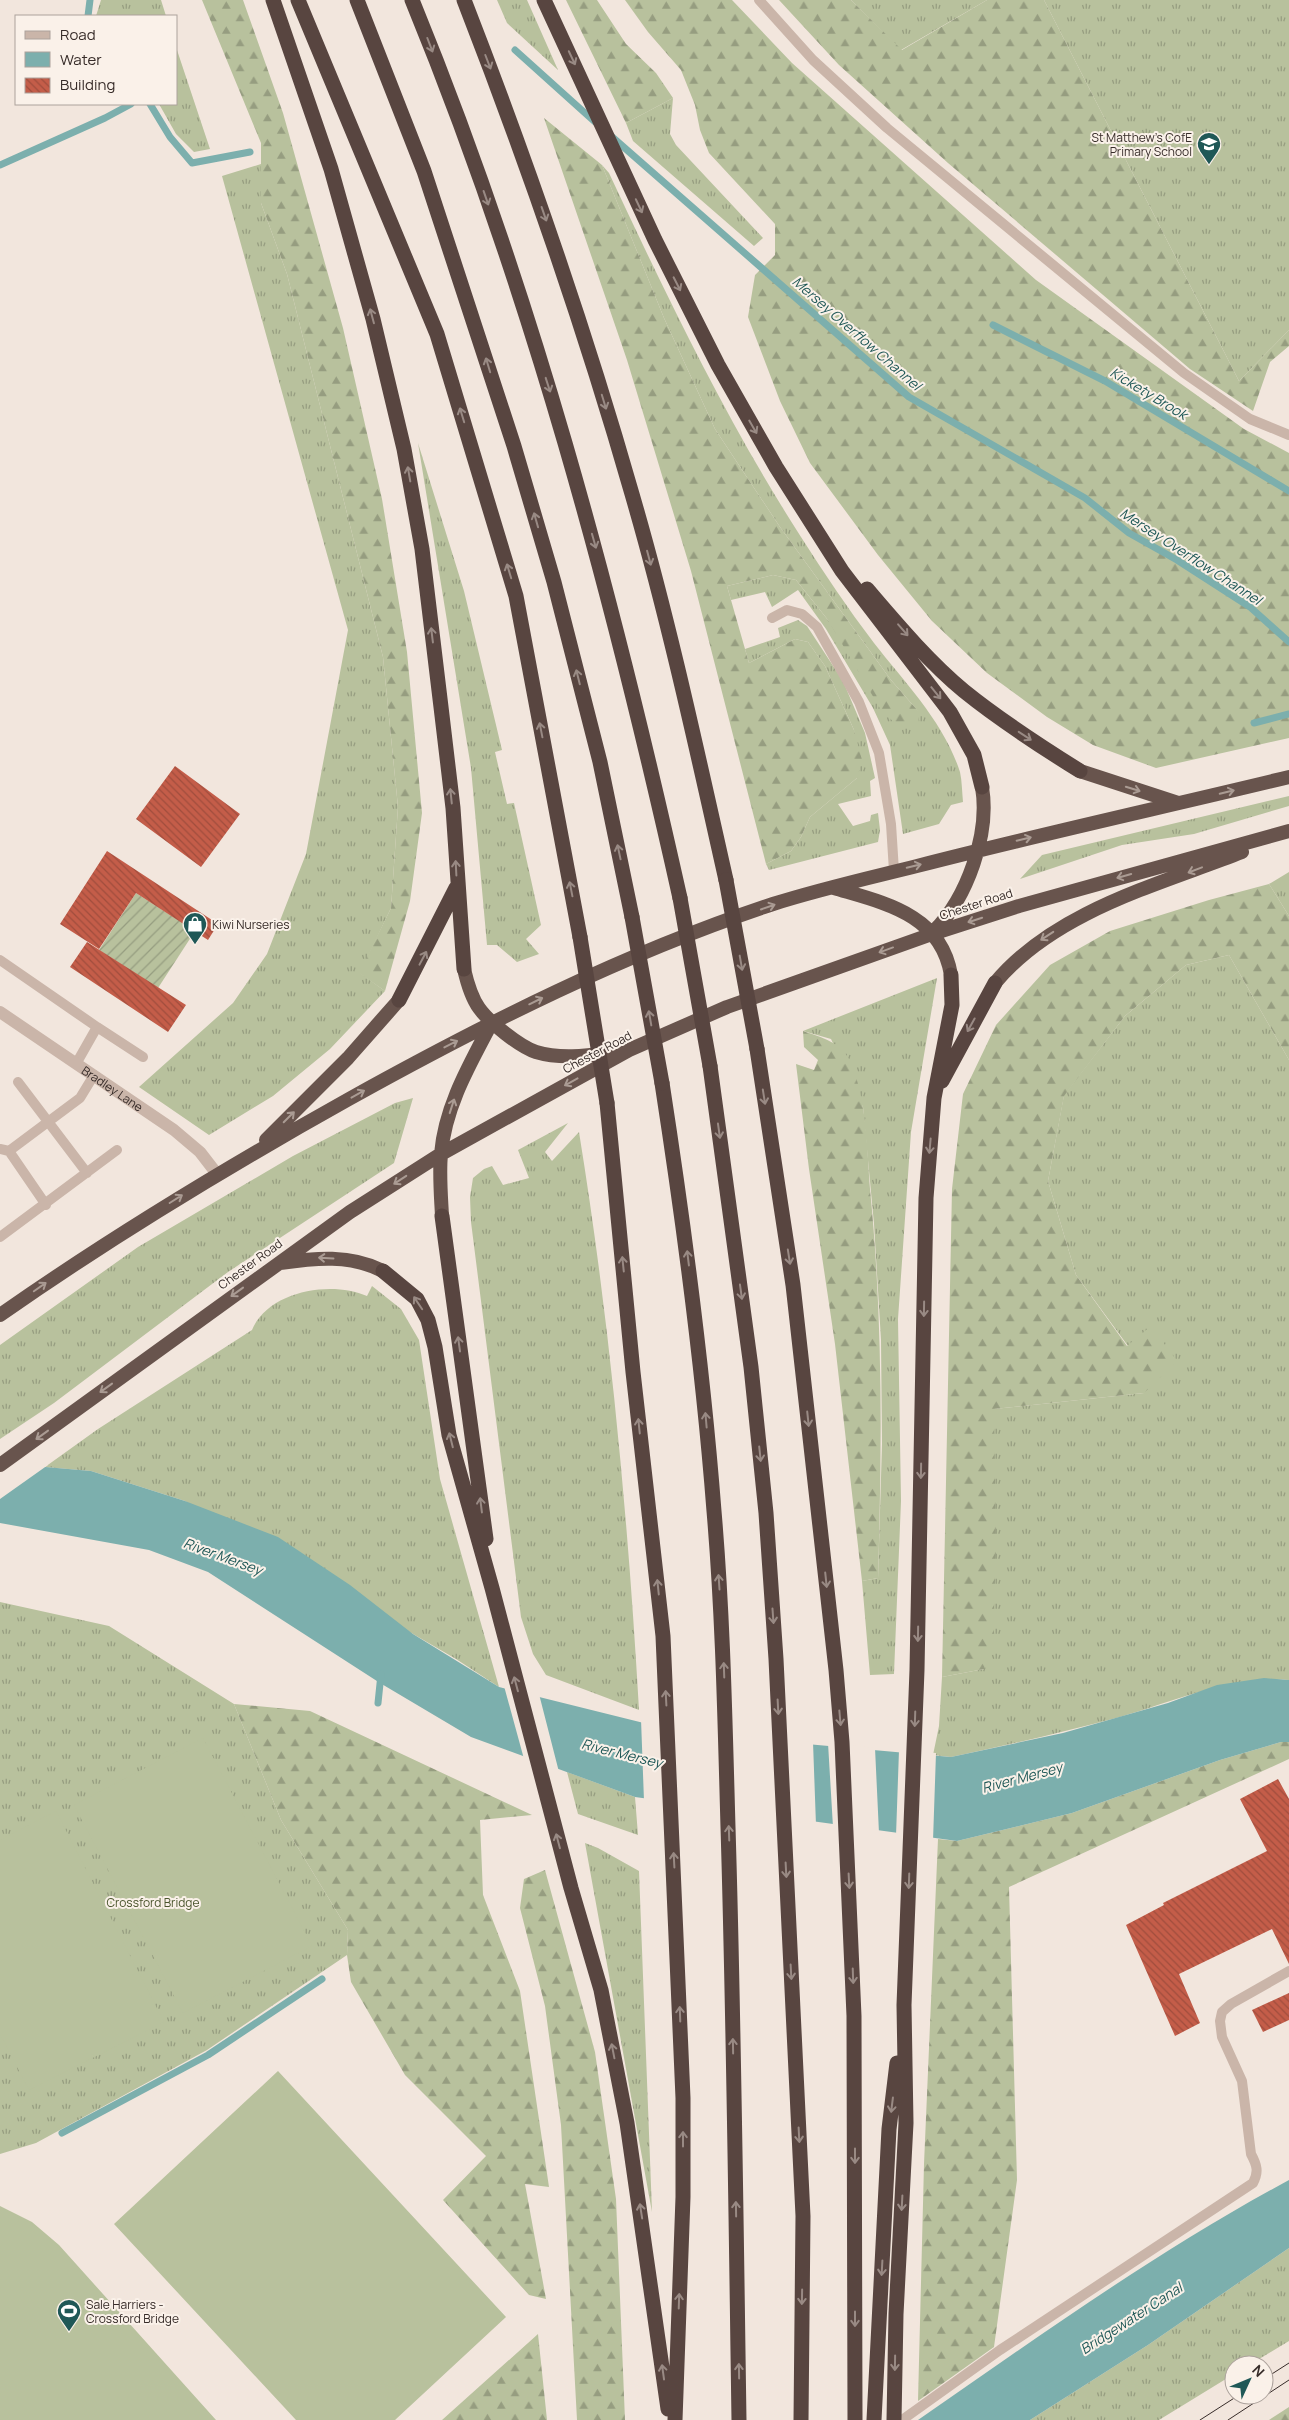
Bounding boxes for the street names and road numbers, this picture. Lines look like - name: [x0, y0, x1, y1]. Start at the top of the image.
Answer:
- street label: Chester Road: [937, 884, 1015, 924]
- street label: Chester Road: [560, 1027, 634, 1077]
- street label: Bradley Lane: [79, 1061, 147, 1115]
- street label: Chester Road: [214, 1235, 286, 1293]

